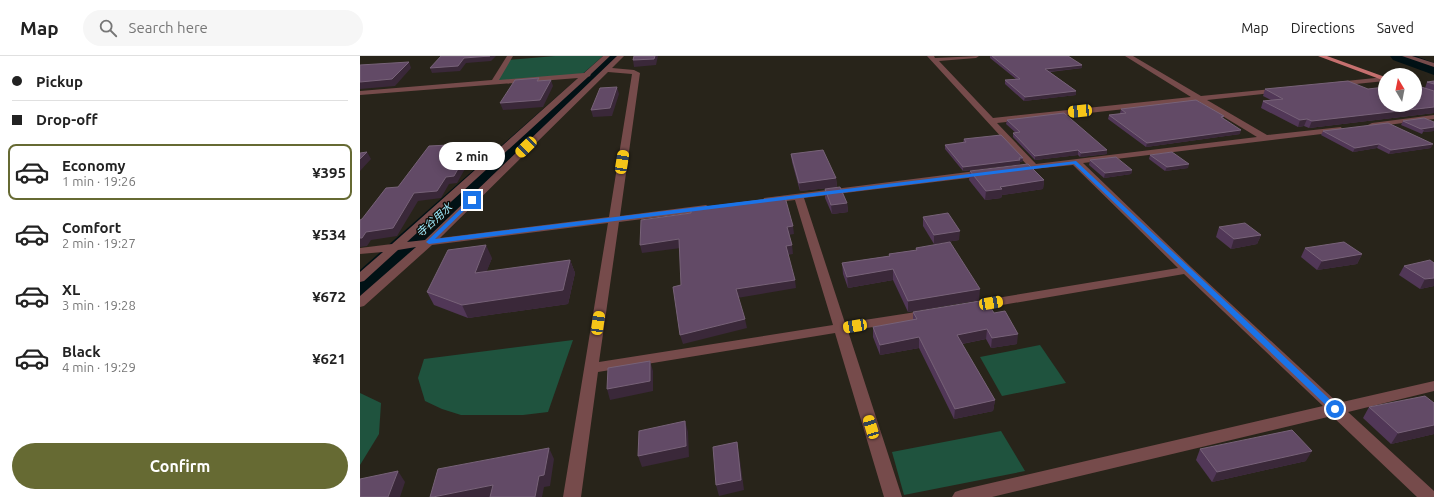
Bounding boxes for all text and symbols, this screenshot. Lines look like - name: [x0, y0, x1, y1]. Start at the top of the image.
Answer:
- search box: [83, 10, 363, 46]
- text: Map: [20, 17, 59, 39]
- icon: search: [97, 17, 119, 39]
- text: Search here: [129, 19, 208, 36]
- text: Map: [1241, 20, 1269, 36]
- text: Directions: [1291, 20, 1355, 36]
- text: Saved: [1377, 20, 1414, 36]
- north arrow: [1378, 68, 1422, 112]
- map controls: [1378, 68, 1422, 112]
- text: Pickup: [36, 73, 83, 90]
- car: [1067, 104, 1093, 118]
- text: Drop-off: [36, 111, 98, 128]
- car: [513, 134, 539, 160]
- callout: 2 min: [439, 142, 505, 170]
- text: 2 min: [456, 149, 488, 163]
- car: [614, 149, 630, 175]
- icon: car: [14, 154, 50, 190]
- text: Economy: [62, 157, 126, 174]
- text: ¥395: [312, 164, 346, 181]
- text: 1 min · 19:26: [62, 174, 136, 188]
- route end: [463, 191, 481, 209]
- water label: 寺谷用水: [414, 200, 455, 239]
- icon: car: [14, 216, 50, 252]
- text: Comfort: [62, 219, 121, 236]
- text: ¥534: [312, 226, 346, 243]
- text: 2 min · 19:27: [62, 236, 136, 250]
- icon: car: [14, 278, 50, 314]
- text: XL: [62, 281, 80, 298]
- text: ¥672: [312, 288, 346, 305]
- car: [978, 295, 1004, 311]
- text: 3 min · 19:28: [62, 298, 136, 312]
- car: [590, 310, 606, 336]
- car: [842, 318, 868, 334]
- icon: car: [14, 340, 50, 376]
- text: Black: [62, 343, 101, 360]
- text: ¥621: [312, 350, 346, 367]
- text: 4 min · 19:29: [62, 360, 136, 374]
- route start: [1326, 400, 1344, 418]
- car: [862, 414, 880, 440]
- button: Confirm: [12, 443, 348, 489]

